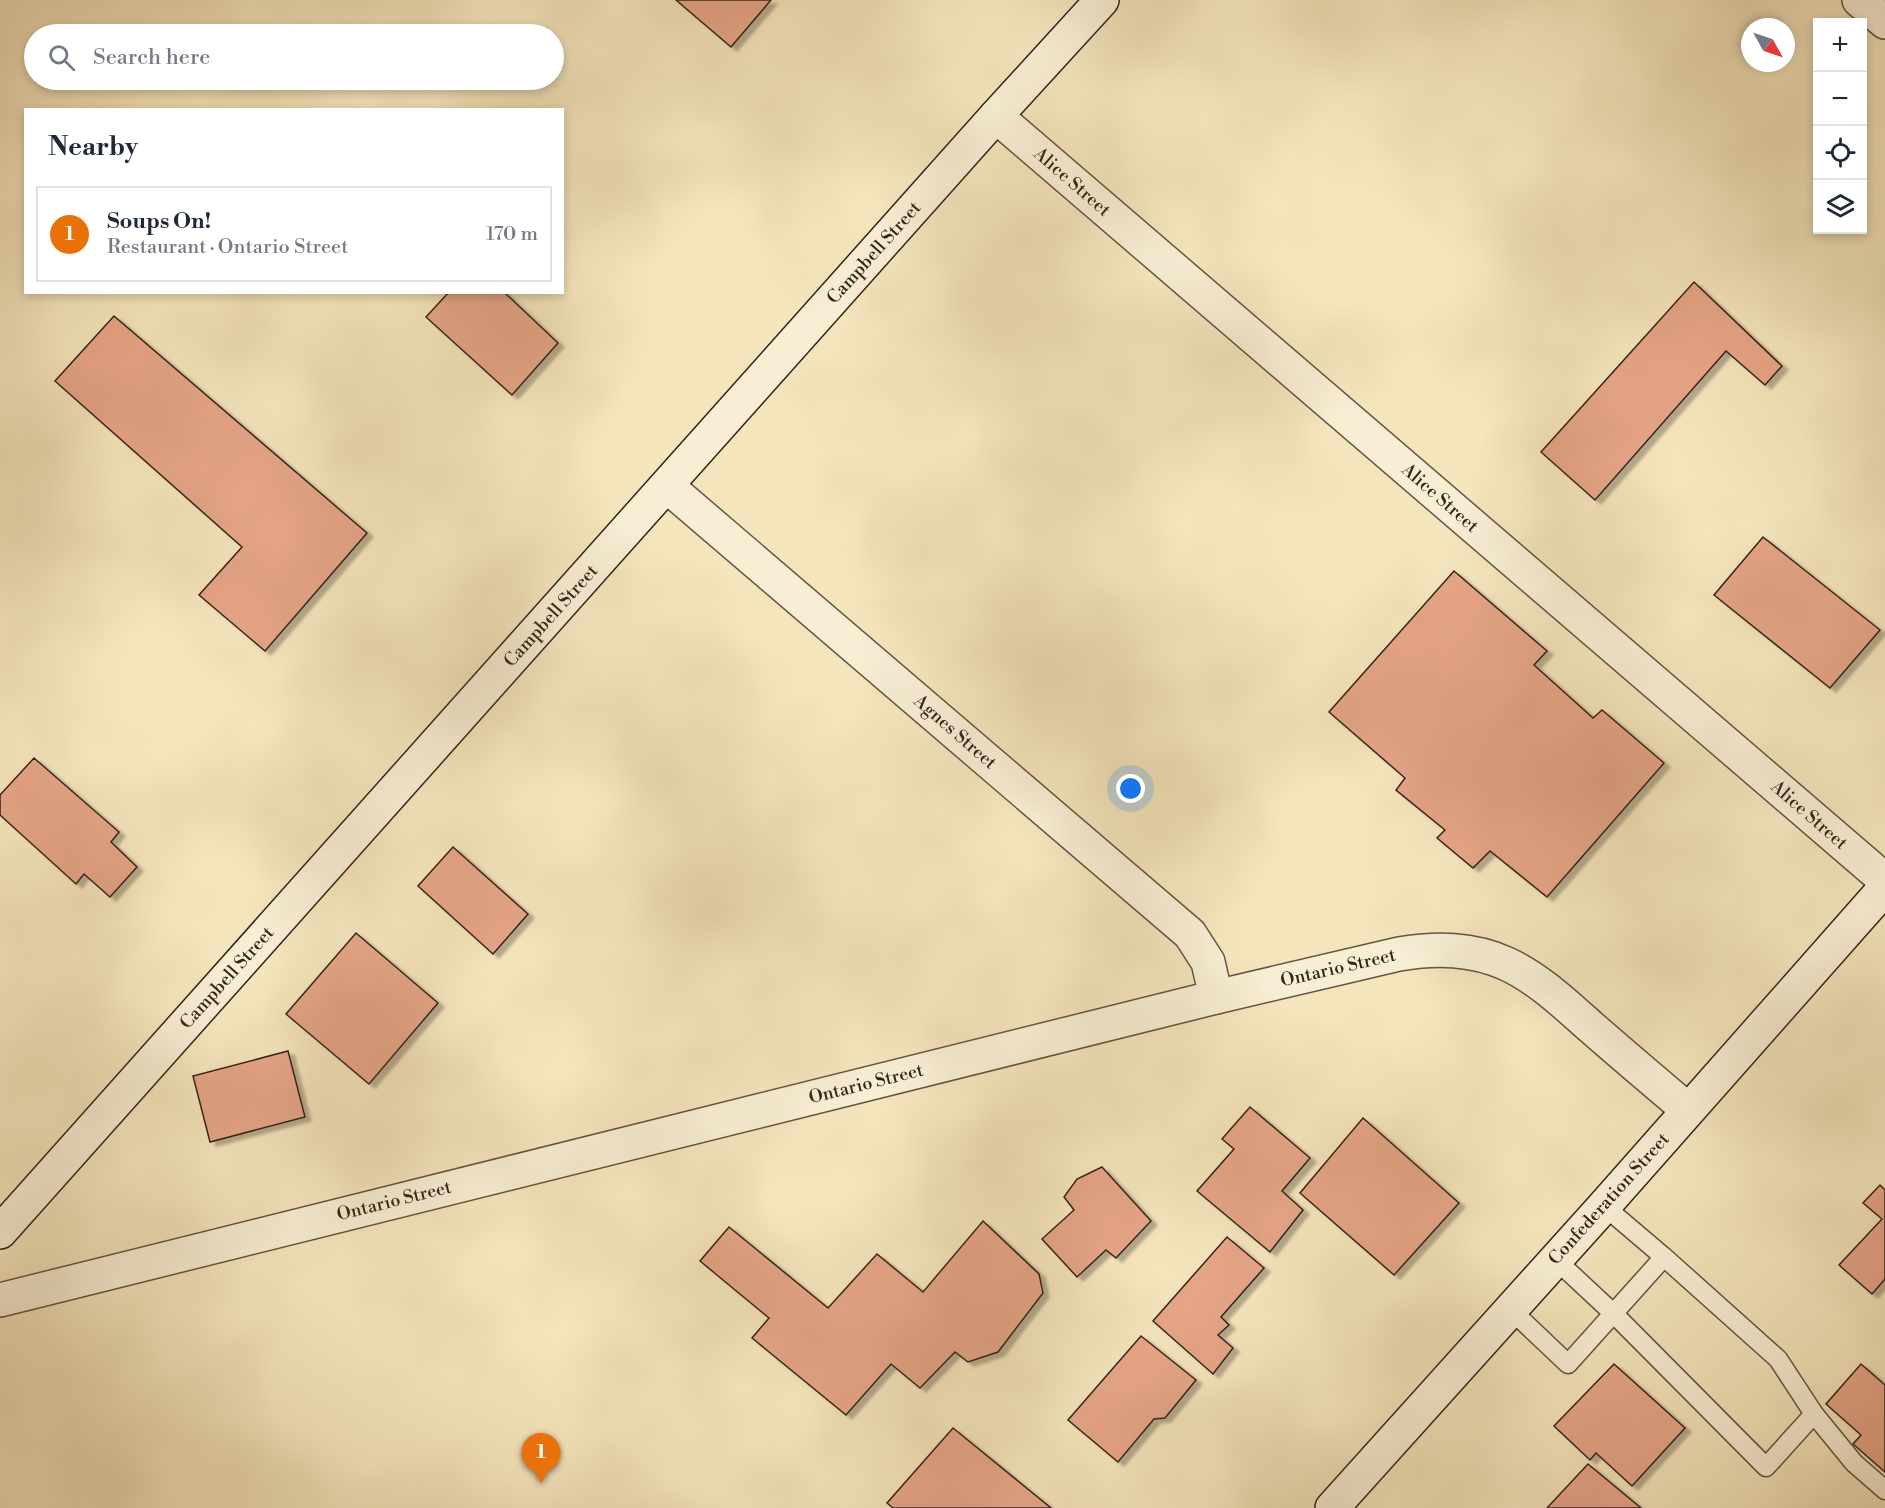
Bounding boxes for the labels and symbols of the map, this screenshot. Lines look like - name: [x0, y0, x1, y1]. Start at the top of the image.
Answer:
- north arrow: [1741, 18, 1795, 72]
- street label: Alice Street: [1028, 142, 1116, 222]
- street label: Campbell Street: [822, 196, 927, 309]
- street label: Alice Street: [1396, 458, 1484, 538]
- street label: Campbell Street: [499, 559, 604, 672]
- street label: Agnes Street: [908, 689, 1002, 775]
- your location: [1116, 774, 1145, 803]
- street label: Alice Street: [1765, 775, 1853, 855]
- street label: Campbell Street: [175, 921, 280, 1034]
- street label: Ontario Street: [1278, 943, 1398, 992]
- street label: Ontario Street: [806, 1058, 926, 1109]
- street label: Confederation Street: [1543, 1128, 1675, 1270]
- street label: Ontario Street: [334, 1175, 454, 1226]
- pin: 1: [522, 1434, 560, 1483]

